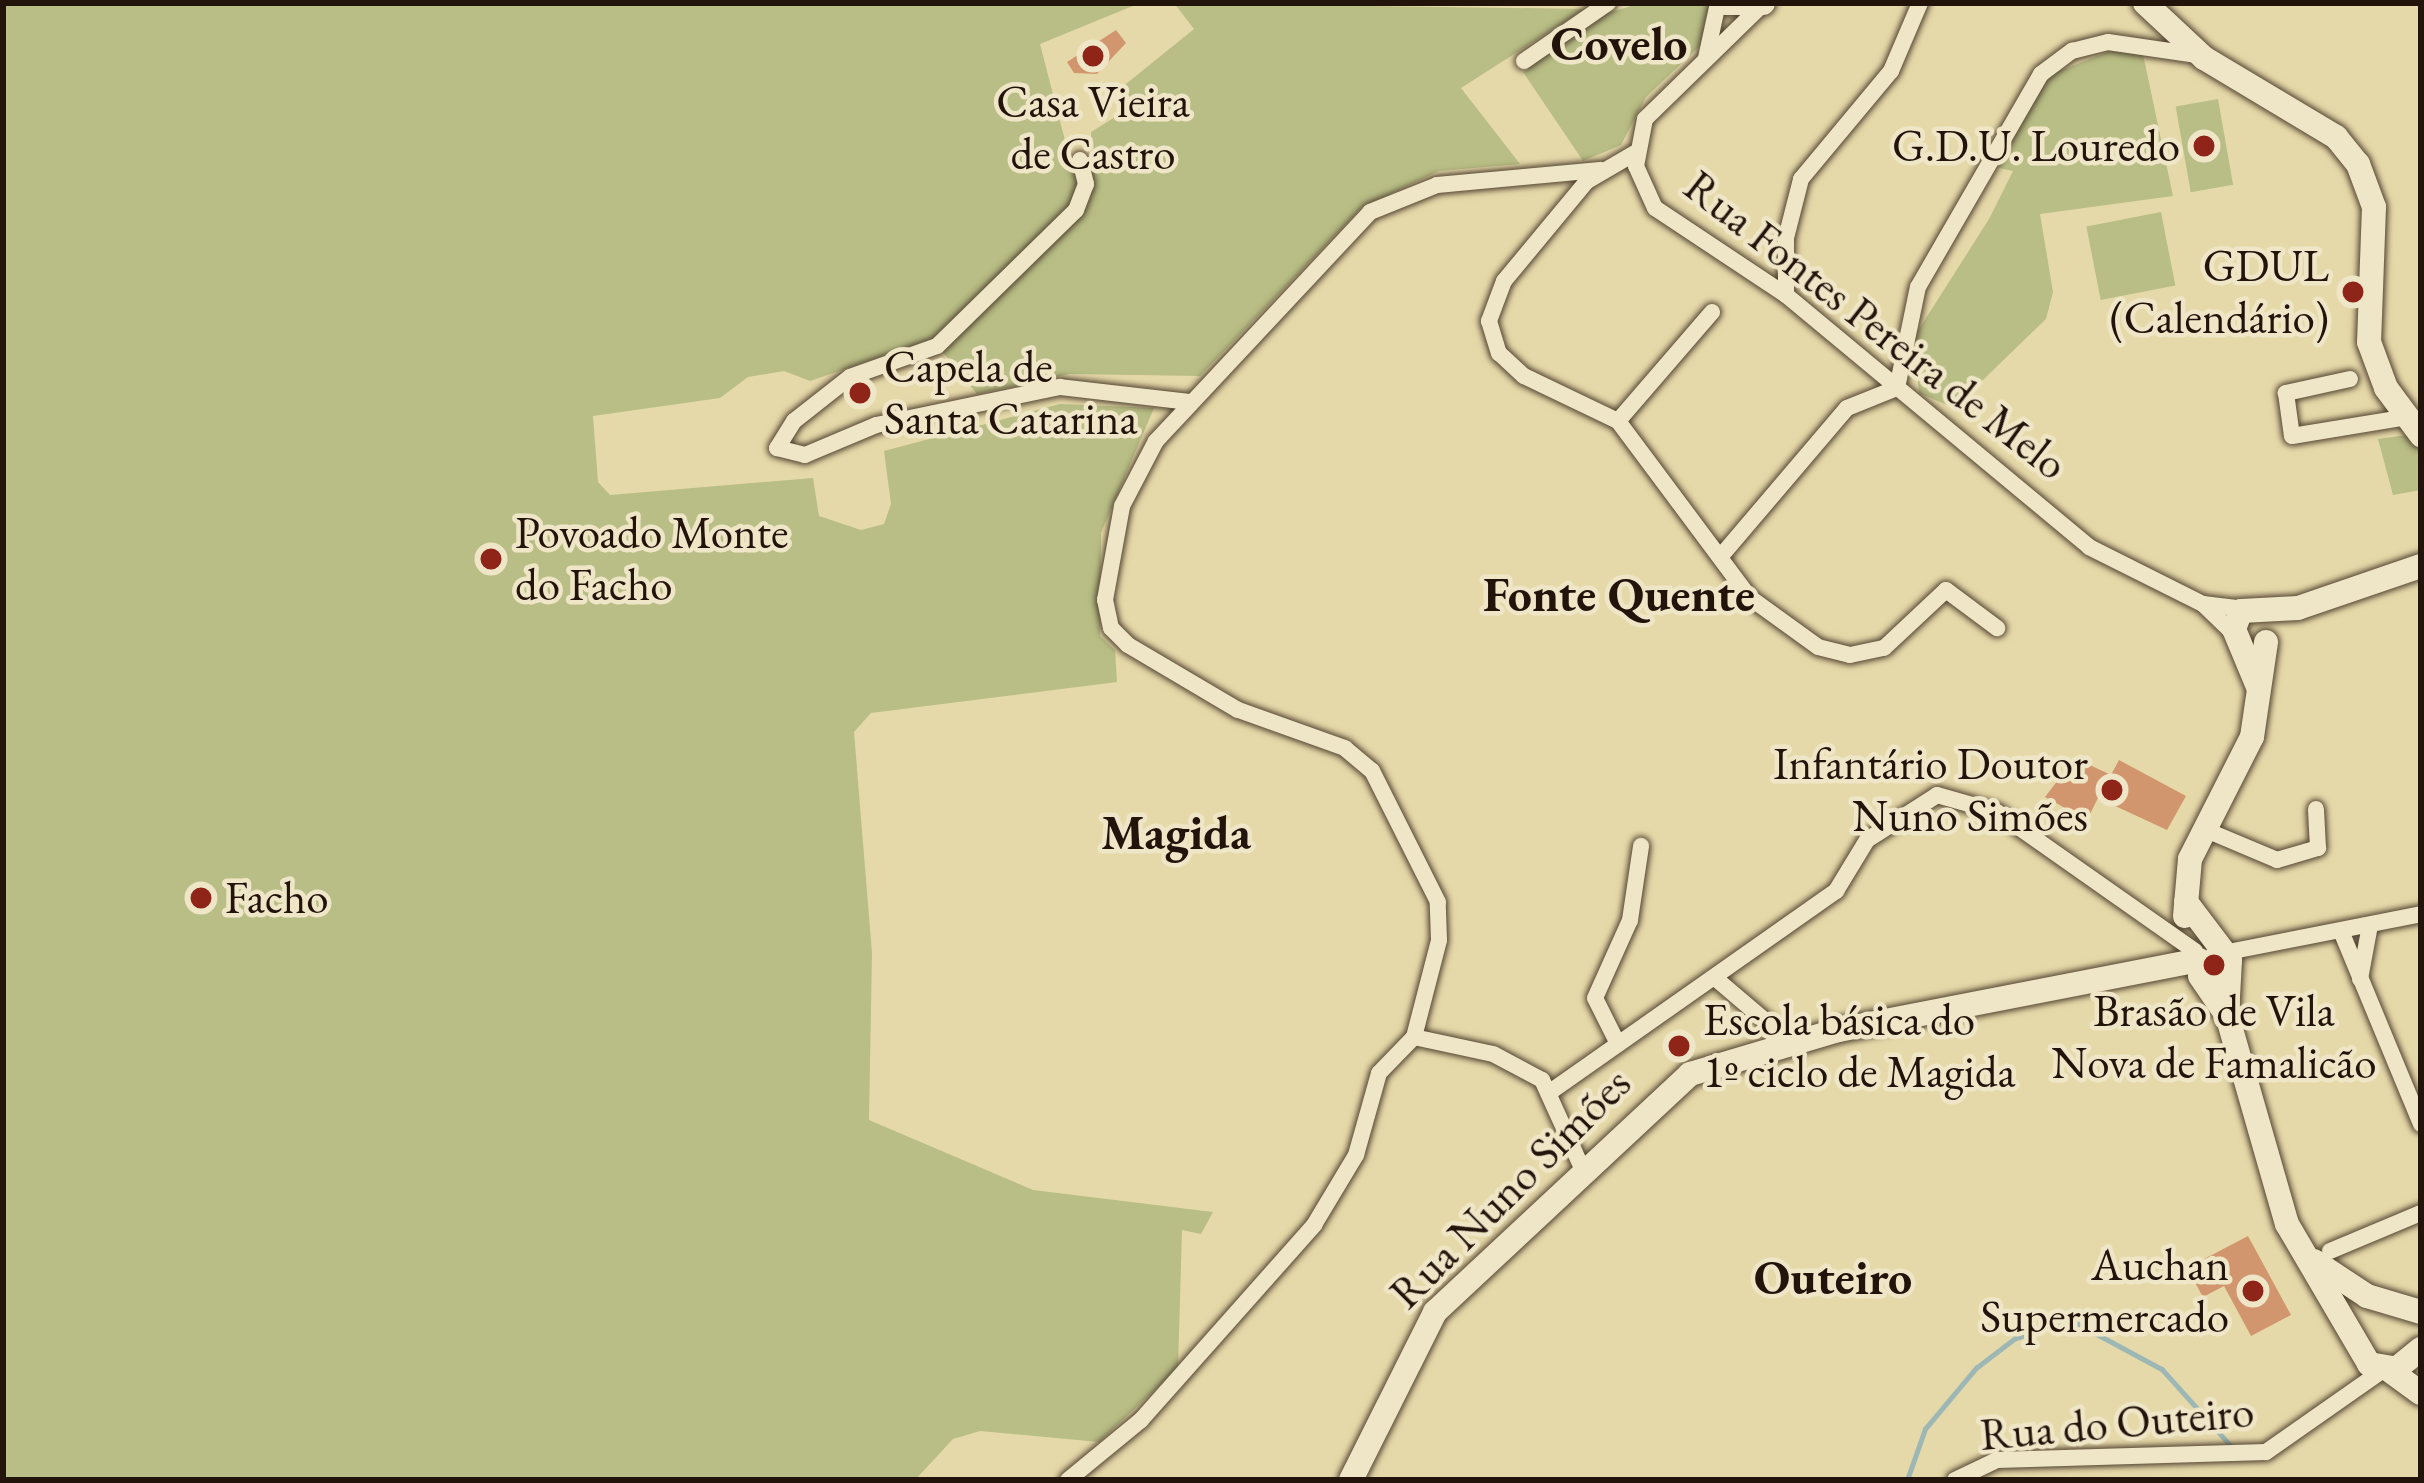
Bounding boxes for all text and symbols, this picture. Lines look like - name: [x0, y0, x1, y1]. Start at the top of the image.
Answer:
- district label: Covelo: [1551, 15, 1687, 73]
- marker: Casa Vieira de Castro: [1080, 43, 1106, 69]
- place label: Casa Vieira de Castro: [996, 75, 1190, 181]
- place label: G.D.U. Louredo: [1892, 119, 2180, 173]
- marker: G.D.U. Louredo: [2191, 133, 2217, 159]
- street label: Rua Fontes Pereira de Melo: [1674, 159, 2078, 491]
- place label: GDUL (Calendário): [2110, 239, 2329, 345]
- marker: GDUL (Calendário): [2340, 279, 2366, 305]
- place label: Capela de Santa Catarina: [884, 340, 1137, 446]
- marker: Capela de Santa Catarina: [847, 380, 873, 406]
- place label: Povoado Monte do Facho: [515, 506, 789, 612]
- marker: Povoado Monte do Facho: [478, 546, 504, 572]
- district label: Fonte Quente: [1483, 566, 1755, 624]
- place label: Infantário Doutor Nuno Simões: [1773, 737, 2088, 843]
- marker: Infantário Doutor Nuno Simões: [2099, 777, 2125, 803]
- district label: Magida: [1101, 804, 1251, 862]
- place label: Facho: [225, 871, 328, 925]
- marker: Facho: [188, 885, 214, 911]
- marker: Brasão de Vila Nova de Famalicão: [2201, 952, 2227, 978]
- place label: Brasão de Vila Nova de Famalicão: [2052, 984, 2376, 1090]
- place label: Escola básica do 1º ciclo de Magida: [1703, 993, 2015, 1099]
- marker: Escola básica do 1º ciclo de Magida: [1666, 1033, 1692, 1059]
- street label: Rua Nuno Simões: [1378, 1056, 1642, 1320]
- place label: Auchan Supermercado: [1980, 1238, 2229, 1344]
- district label: Outeiro: [1754, 1249, 1912, 1307]
- marker: Auchan Supermercado: [2240, 1278, 2266, 1304]
- street label: Rua do Outeiro: [1978, 1384, 2256, 1462]

